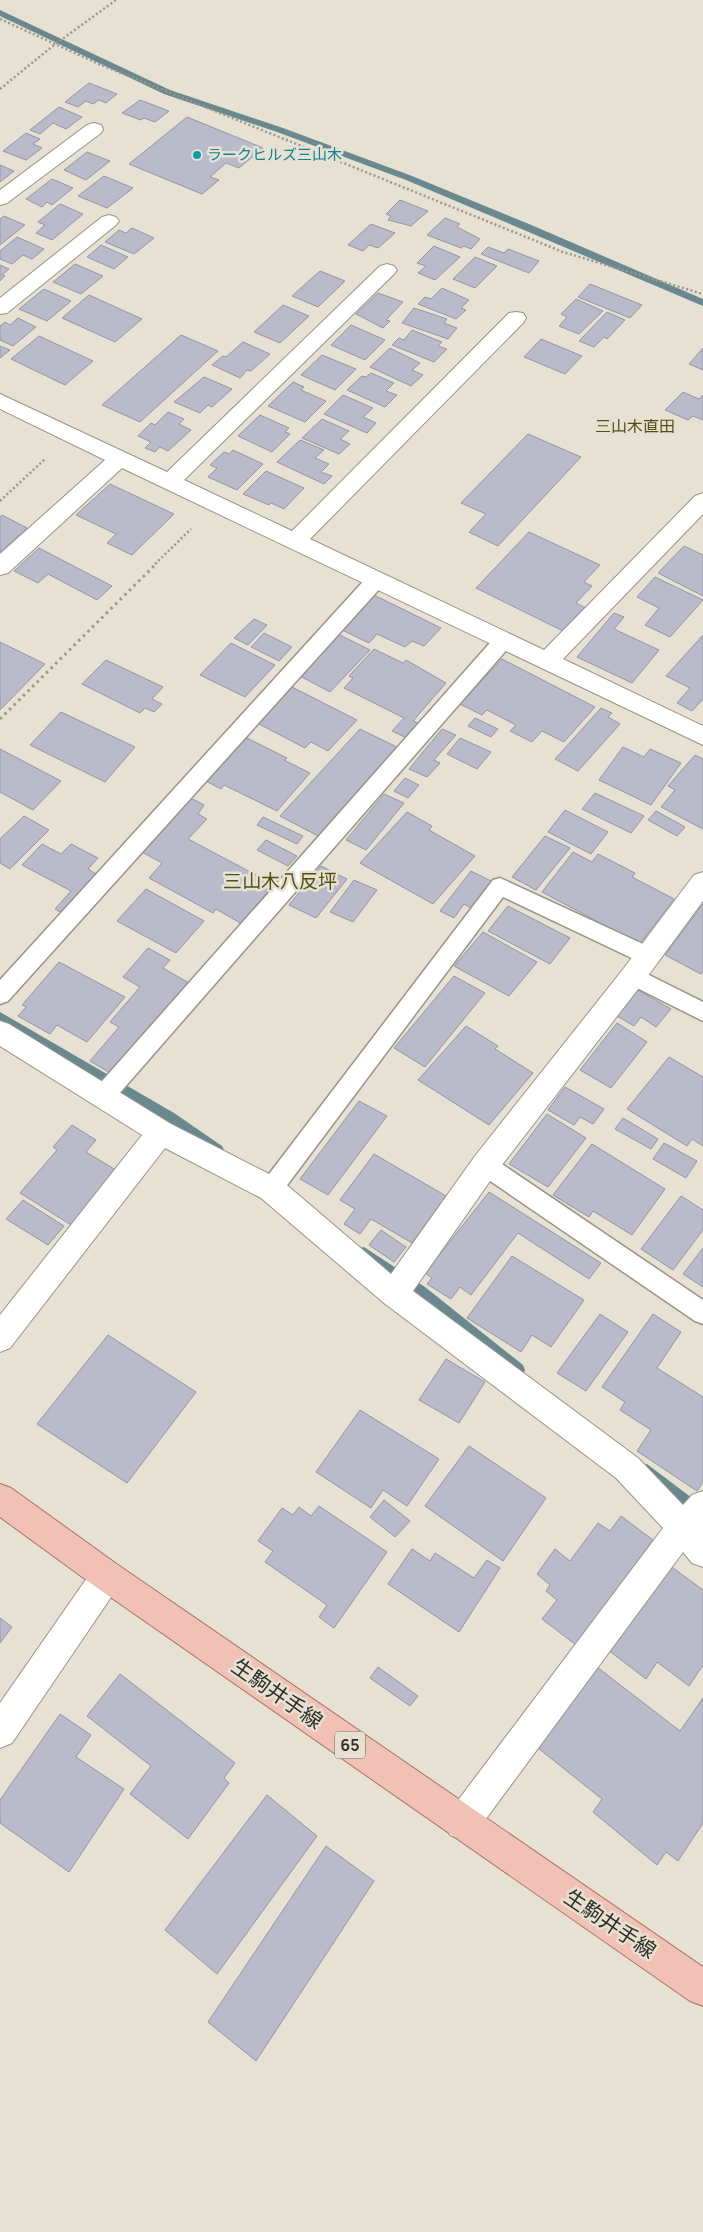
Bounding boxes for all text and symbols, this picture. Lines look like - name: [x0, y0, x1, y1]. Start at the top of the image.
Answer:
- place label: ラークヒルズ三山木: [207, 144, 342, 165]
- marker: ラークヒルズ三山木: [191, 149, 203, 161]
- district label: 三山木直田: [595, 415, 675, 437]
- district label: 三山木八反坪: [223, 868, 337, 894]
- street label: 生駒井手線: [227, 1652, 329, 1735]
- road number: 65: [335, 1732, 365, 1758]
- street label: 生駒井手線: [559, 1882, 662, 1964]

